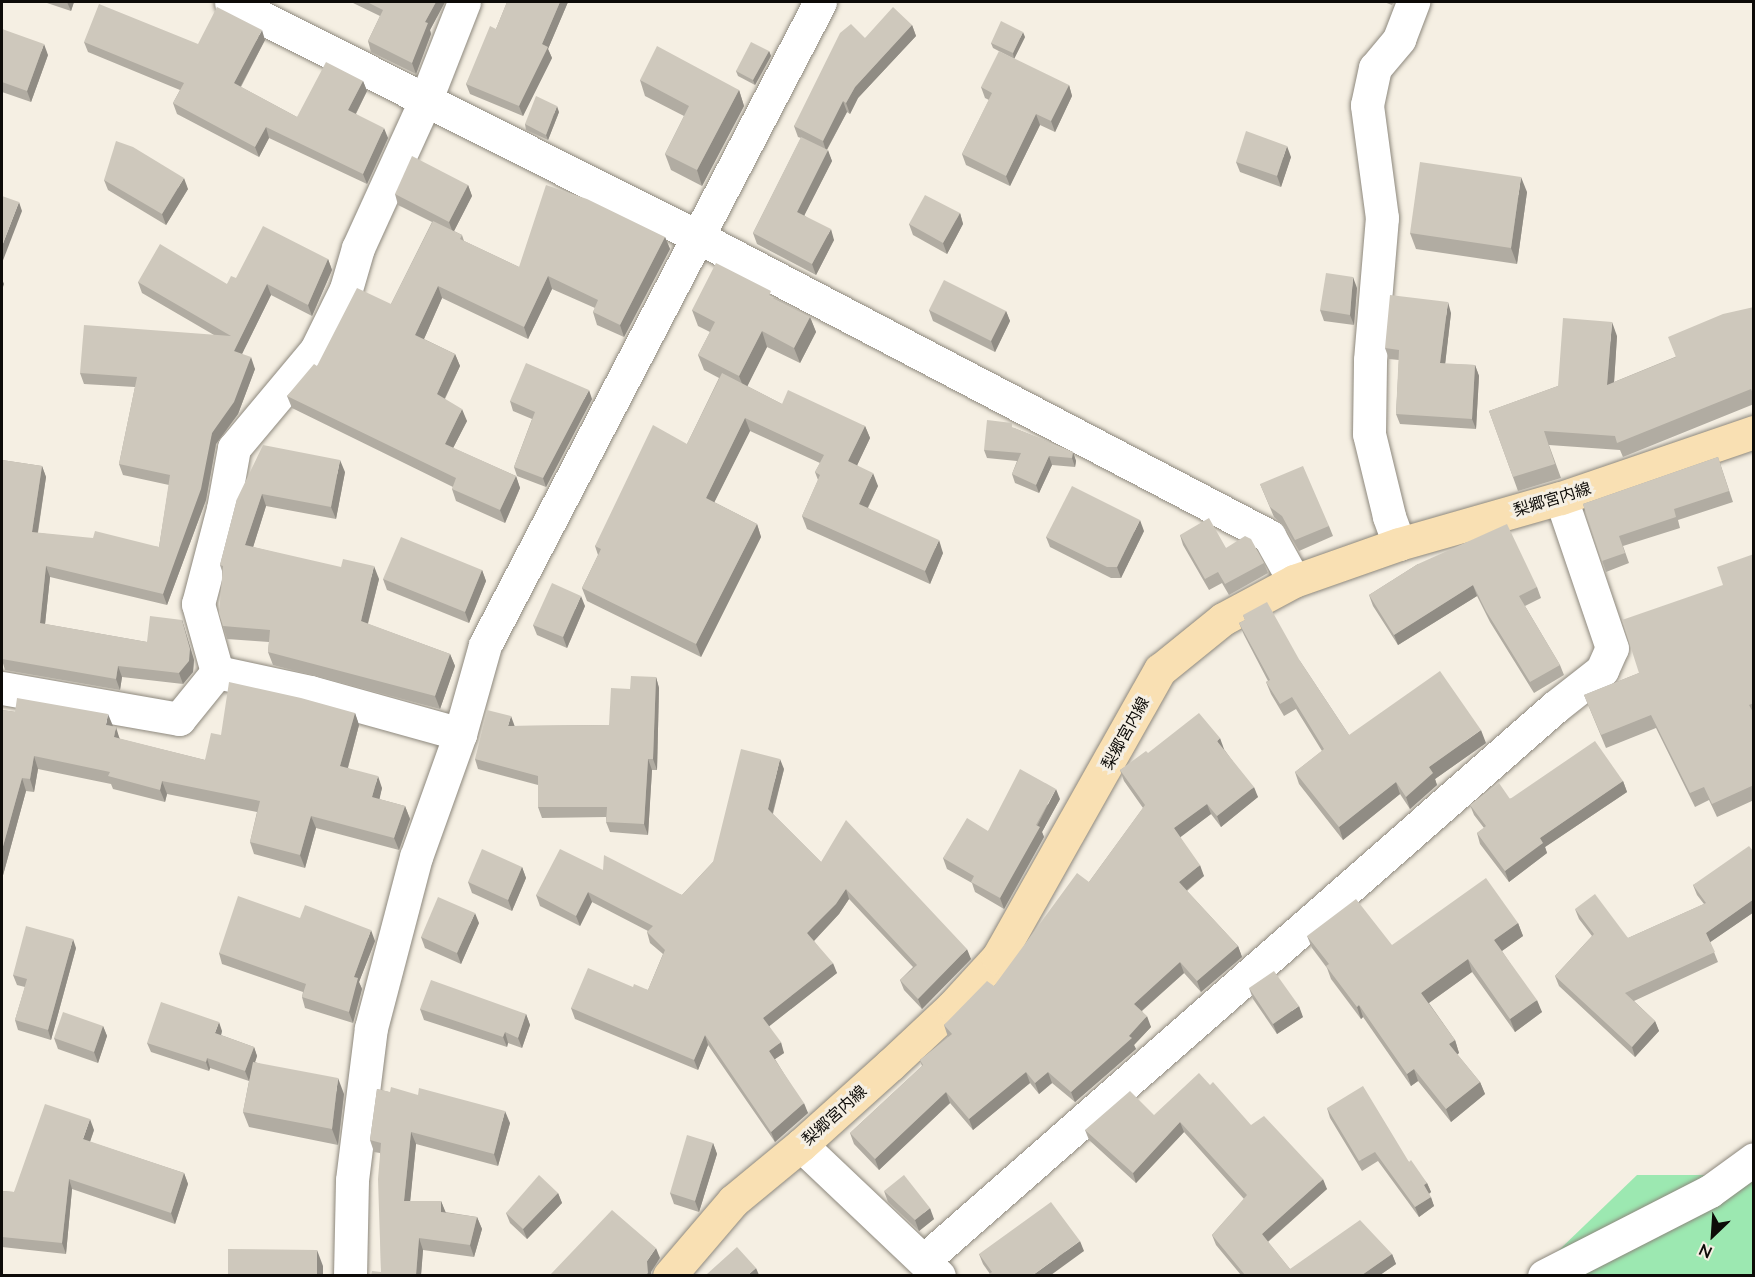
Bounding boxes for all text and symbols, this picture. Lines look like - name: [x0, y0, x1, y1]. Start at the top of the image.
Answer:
- street label: 梨郷宮内線: [1511, 478, 1593, 520]
- street label: 梨郷宮内線: [1097, 693, 1153, 773]
- street label: 梨郷宮内線: [798, 1081, 870, 1149]
- north arrow: [1683, 1205, 1743, 1265]
- text: N: [1696, 1241, 1715, 1263]

